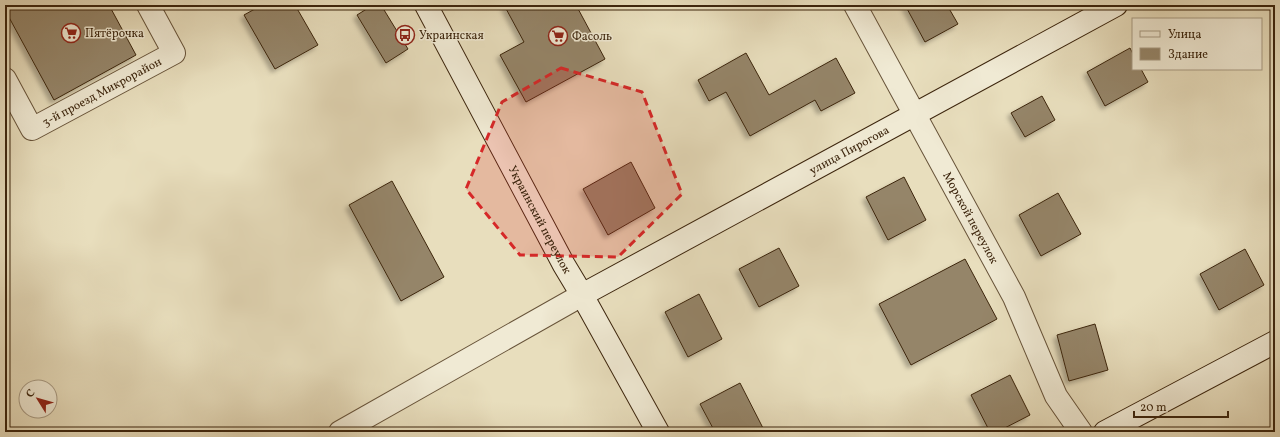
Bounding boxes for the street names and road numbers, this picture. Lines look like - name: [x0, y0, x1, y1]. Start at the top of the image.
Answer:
- street label: 3-й проезд Микрорайон: [40, 54, 165, 131]
- street label: улица Пирогова: [807, 123, 893, 179]
- street label: Украинский переулок: [504, 163, 575, 278]
- street label: Морской переулок: [938, 169, 1002, 267]

